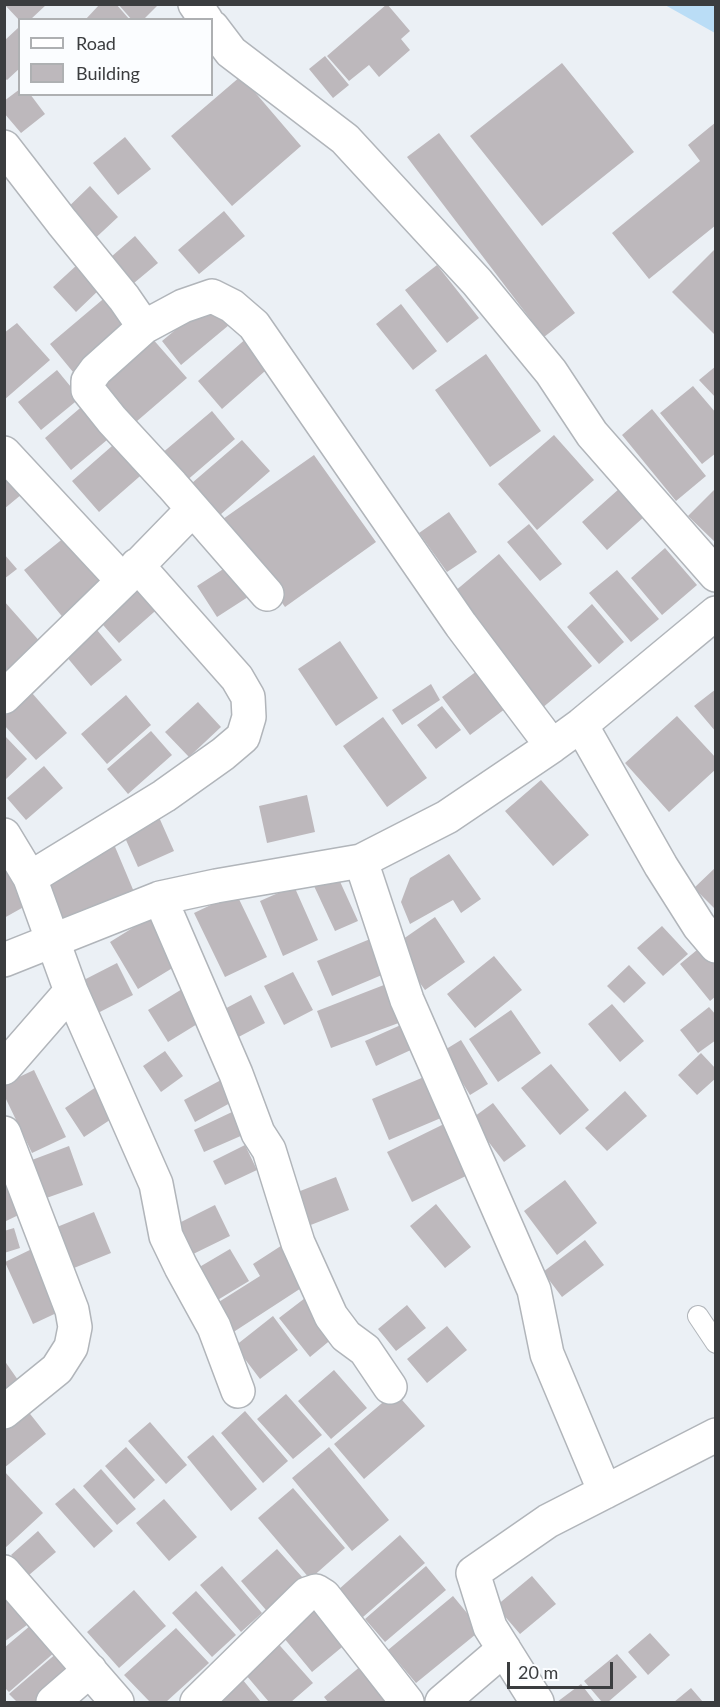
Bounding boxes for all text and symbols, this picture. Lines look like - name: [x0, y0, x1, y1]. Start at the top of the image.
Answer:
- legend: [18, 18, 213, 96]
- text: Road: [76, 32, 116, 54]
- text: Building: [76, 62, 140, 84]
- scale bar: [510, 1650, 616, 1688]
- text: 20 m: [518, 1661, 558, 1683]

